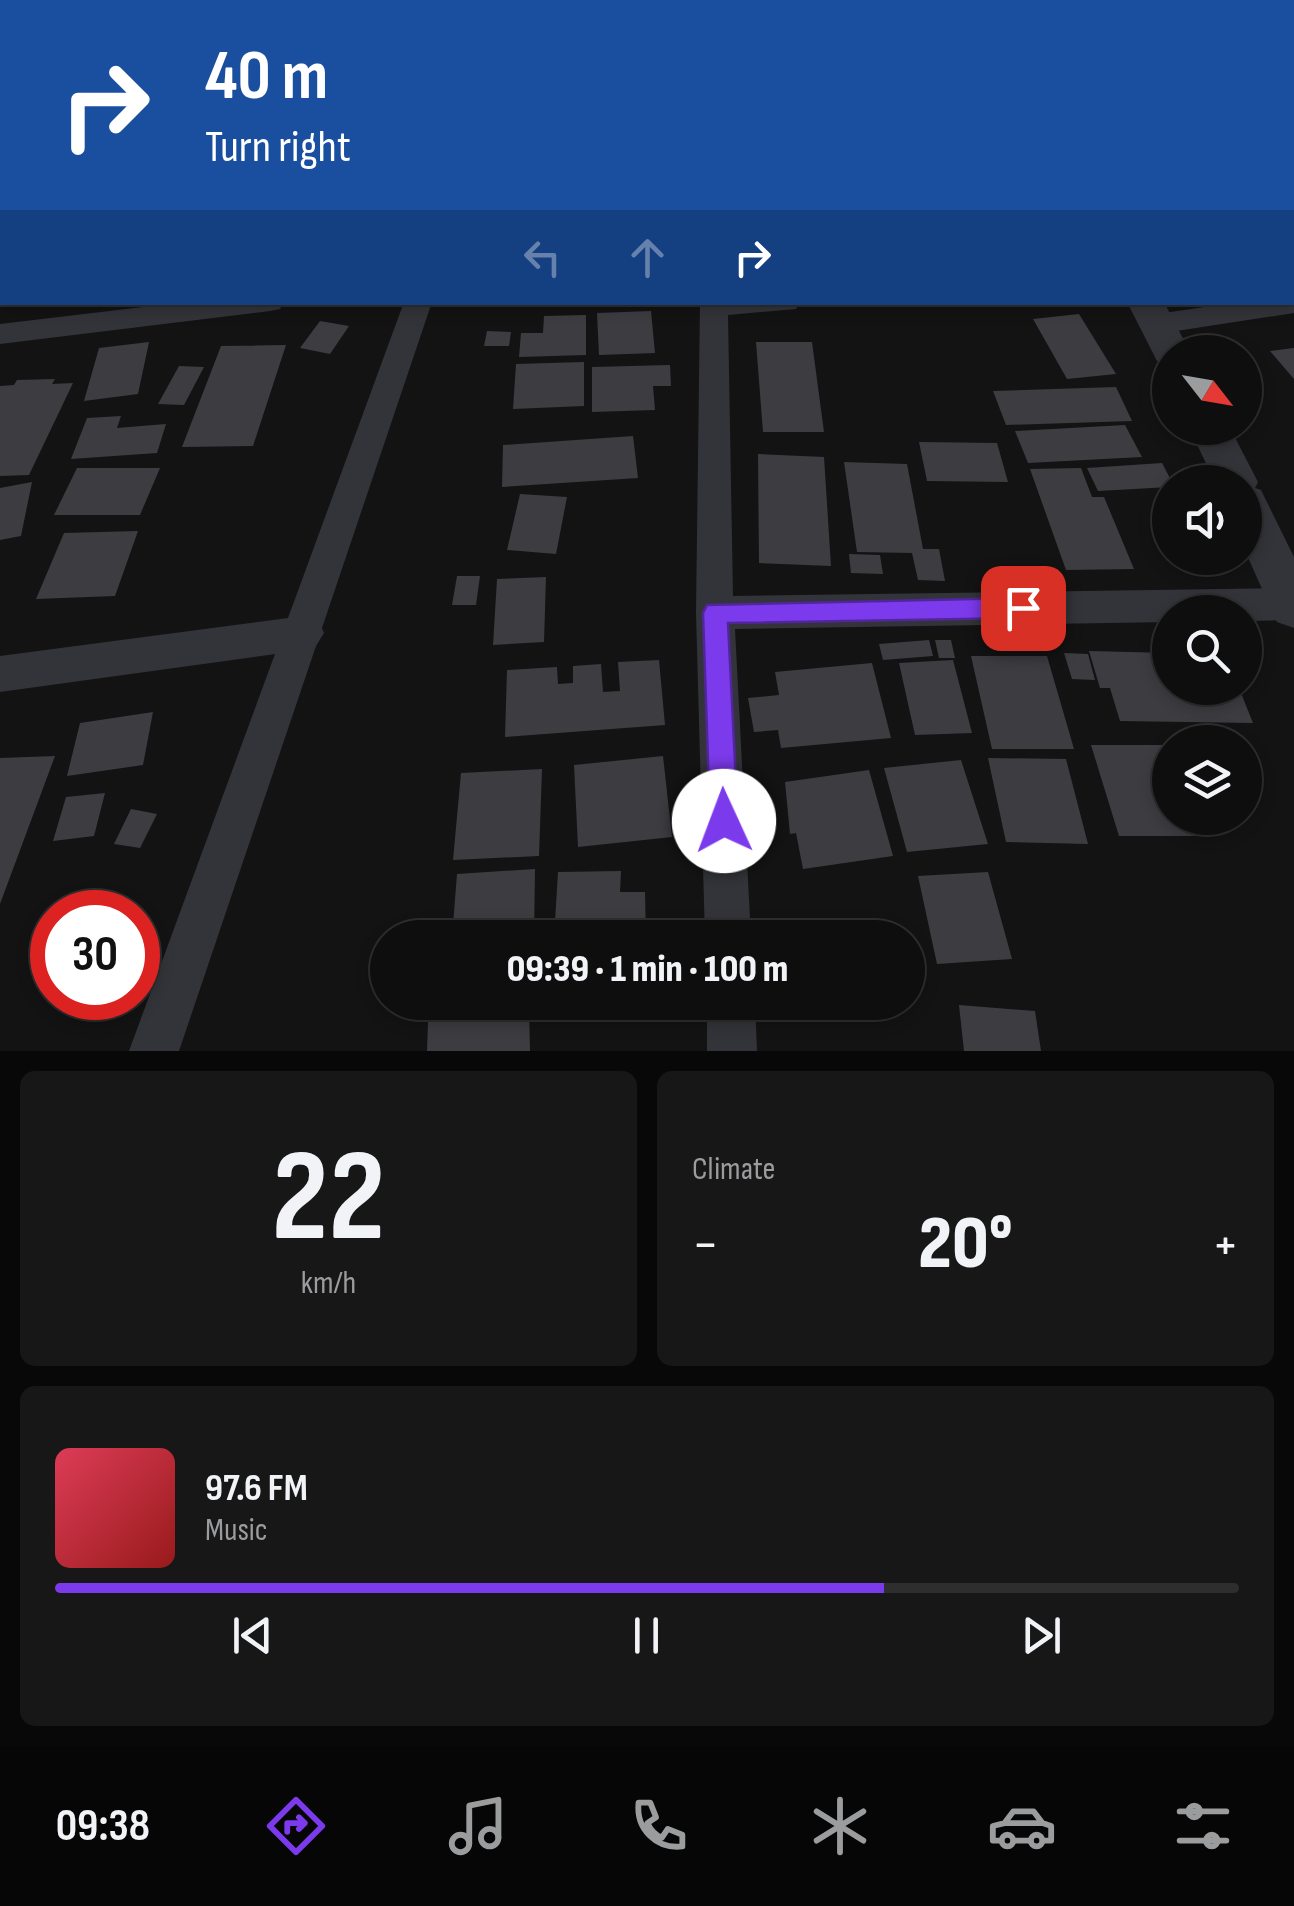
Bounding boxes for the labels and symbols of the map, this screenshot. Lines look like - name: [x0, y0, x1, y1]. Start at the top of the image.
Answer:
- north arrow: [1152, 335, 1262, 445]
- pin: [981, 566, 1066, 651]
- position arrow: [672, 769, 776, 873]
- speed limit sign: 30: [30, 890, 160, 1020]

